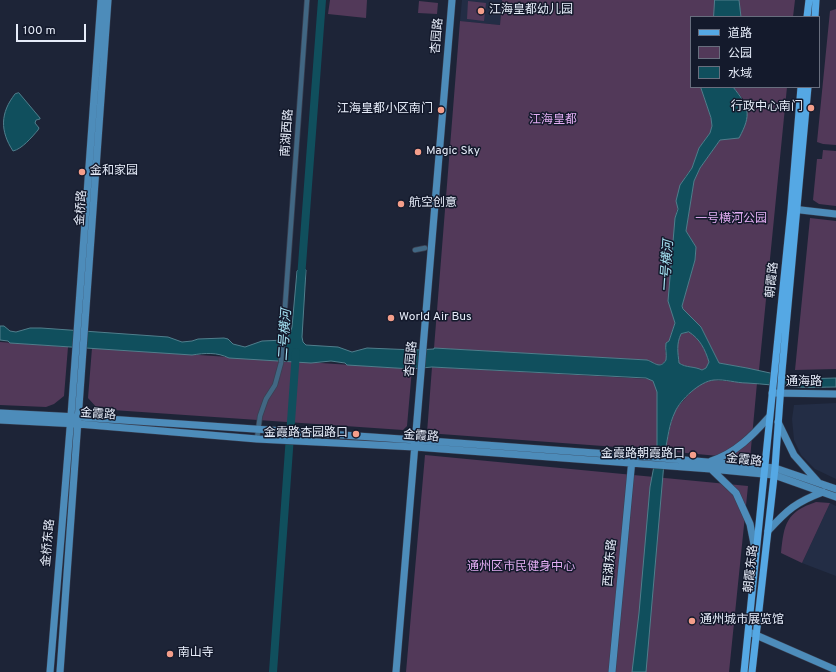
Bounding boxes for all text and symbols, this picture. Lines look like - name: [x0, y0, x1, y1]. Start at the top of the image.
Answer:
- place label: 江海皇都幼儿园: [489, 4, 573, 18]
- marker: 江海皇都幼儿园: [476, 6, 486, 16]
- scale bar: [18, 16, 88, 42]
- legend: [690, 16, 820, 88]
- street label: 杏园路: [429, 17, 447, 55]
- text: 100 m: [23, 23, 56, 39]
- text: 道路: [728, 26, 752, 42]
- text: 公园: [728, 46, 752, 62]
- text: 水域: [728, 66, 752, 82]
- place label: 行政中心南门: [731, 101, 803, 115]
- place label: 江海皇都小区南门: [337, 103, 433, 117]
- marker: 行政中心南门: [806, 103, 816, 113]
- marker: 江海皇都小区南门: [436, 105, 446, 115]
- street label: 南湖西路: [279, 109, 297, 157]
- park label: 江海皇都: [529, 114, 577, 128]
- place label: Magic Sky: [426, 145, 480, 159]
- marker: Magic Sky: [413, 147, 423, 157]
- place label: 金和家园: [90, 165, 138, 179]
- marker: 金和家园: [77, 167, 87, 177]
- street label: 金桥路: [74, 190, 90, 226]
- place label: 航空创意: [409, 197, 457, 211]
- marker: 航空创意: [396, 199, 406, 209]
- park label: 一号横河公园: [695, 213, 767, 227]
- water label: 一号横河: [658, 240, 678, 292]
- street label: 朝霞路: [764, 261, 782, 299]
- water label: 二号横河: [276, 309, 296, 361]
- place label: World Air Bus: [399, 311, 472, 325]
- marker: World Air Bus: [386, 313, 396, 323]
- street label: 杏园路: [403, 340, 421, 378]
- street label: 通海路: [786, 376, 822, 390]
- street label: 金霞路: [80, 407, 116, 423]
- place label: 金霞路杏园路口: [264, 427, 348, 441]
- marker: 金霞路杏园路口: [351, 429, 361, 439]
- street label: 金霞路: [403, 429, 439, 445]
- place label: 金霞路朝霞路口: [601, 448, 685, 462]
- marker: 金霞路朝霞路口: [688, 450, 698, 460]
- street label: 金霞路: [725, 452, 763, 470]
- street label: 金桥东路: [40, 518, 58, 568]
- street label: 西湖东路: [602, 538, 620, 588]
- street label: 朝霞东路: [742, 544, 762, 594]
- park label: 通州区市民健身中心: [467, 561, 575, 575]
- place label: 通州城市展览馆: [700, 614, 784, 628]
- marker: 通州城市展览馆: [687, 616, 697, 626]
- place label: 南山寺: [178, 647, 214, 661]
- marker: 南山寺: [165, 649, 175, 659]

